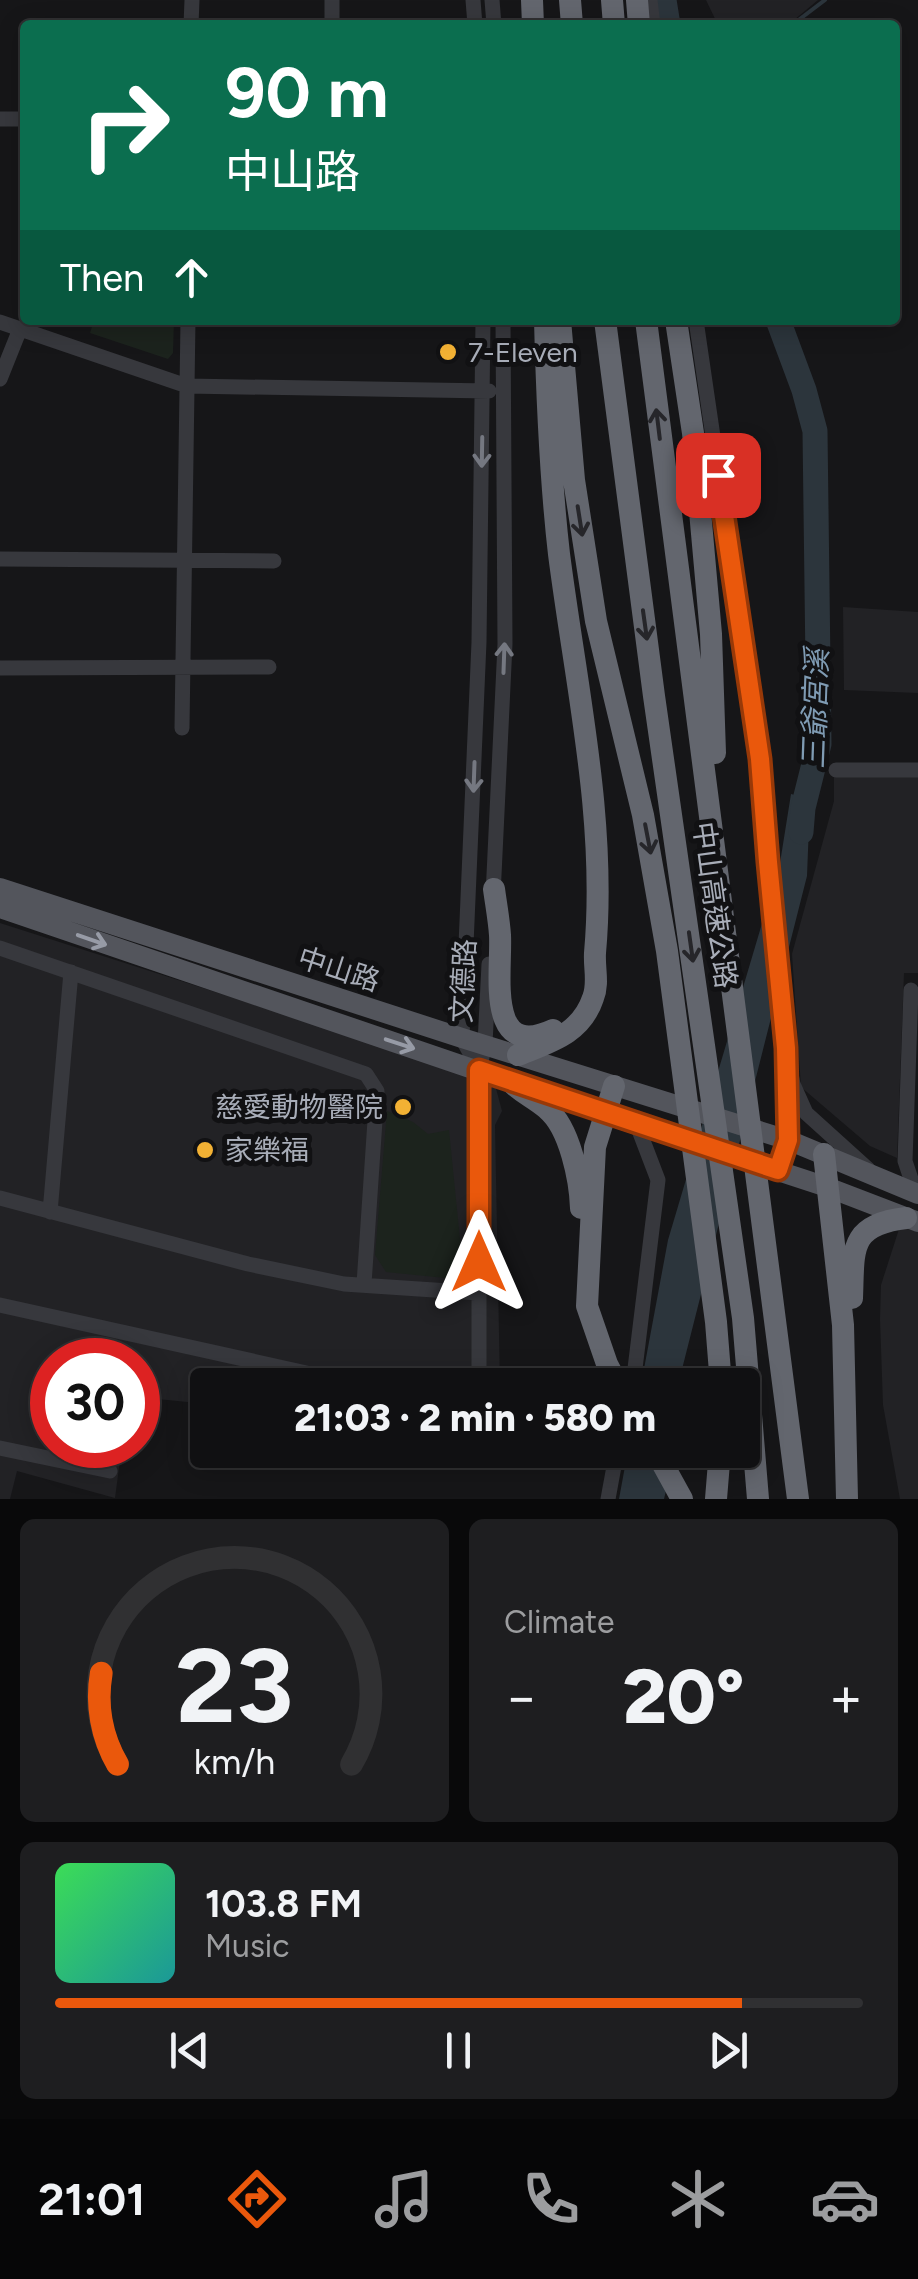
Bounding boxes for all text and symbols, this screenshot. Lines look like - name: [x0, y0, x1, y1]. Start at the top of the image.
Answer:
- text: 90 m: [225, 50, 389, 135]
- icon: right: [60, 60, 190, 190]
- text: 中山路: [225, 144, 360, 198]
- icon: ahead: [164, 250, 219, 305]
- text: Then: [60, 255, 144, 301]
- place label: 7-Eleven: [468, 335, 578, 369]
- marker: 7-Eleven: [437, 341, 459, 363]
- one-way arrow: [648, 409, 667, 441]
- pin: [676, 433, 761, 518]
- one-way arrow: [472, 436, 491, 468]
- icon: arrive: [691, 448, 746, 503]
- one-way arrow: [571, 505, 590, 537]
- one-way arrow: [636, 608, 654, 641]
- one-way arrow: [495, 643, 514, 675]
- water label: 三爺宮溪: [794, 644, 836, 770]
- one-way arrow: [464, 761, 483, 793]
- street label: 中山高速公路: [686, 819, 744, 991]
- one-way arrow: [639, 822, 658, 854]
- one-way arrow: [682, 930, 700, 962]
- one-way arrow: [76, 932, 108, 950]
- street label: 文德路: [444, 938, 482, 1024]
- street label: 中山路: [294, 940, 384, 998]
- one-way arrow: [384, 1036, 416, 1054]
- place label: 慈愛動物醫院: [215, 1090, 383, 1124]
- marker: 慈愛動物醫院: [392, 1096, 414, 1118]
- place label: 家樂福: [225, 1133, 309, 1167]
- marker: 家樂福: [194, 1139, 216, 1161]
- position arrow: [427, 1210, 531, 1314]
- speed limit sign: 30: [30, 1338, 160, 1468]
- text: 21:03 · 2 min · 580 m: [294, 1395, 656, 1441]
- text: Climate: [504, 1603, 615, 1641]
- text: 23: [175, 1623, 294, 1748]
- text: 20°: [623, 1652, 744, 1742]
- text: −: [504, 1664, 538, 1730]
- text: +: [829, 1664, 863, 1730]
- text: km/h: [194, 1740, 275, 1783]
- text: 103.8 FM: [205, 1881, 362, 1927]
- text: Music: [205, 1927, 290, 1965]
- icon: previous: [162, 2023, 217, 2078]
- icon: pause: [431, 2023, 486, 2078]
- icon: next: [701, 2023, 756, 2078]
- icon: directions: [222, 2164, 292, 2234]
- icon: music: [369, 2164, 439, 2234]
- icon: phone: [516, 2164, 586, 2234]
- icon: climate: [663, 2164, 733, 2234]
- icon: car: [810, 2164, 880, 2234]
- text: 21:01: [38, 2172, 145, 2226]

